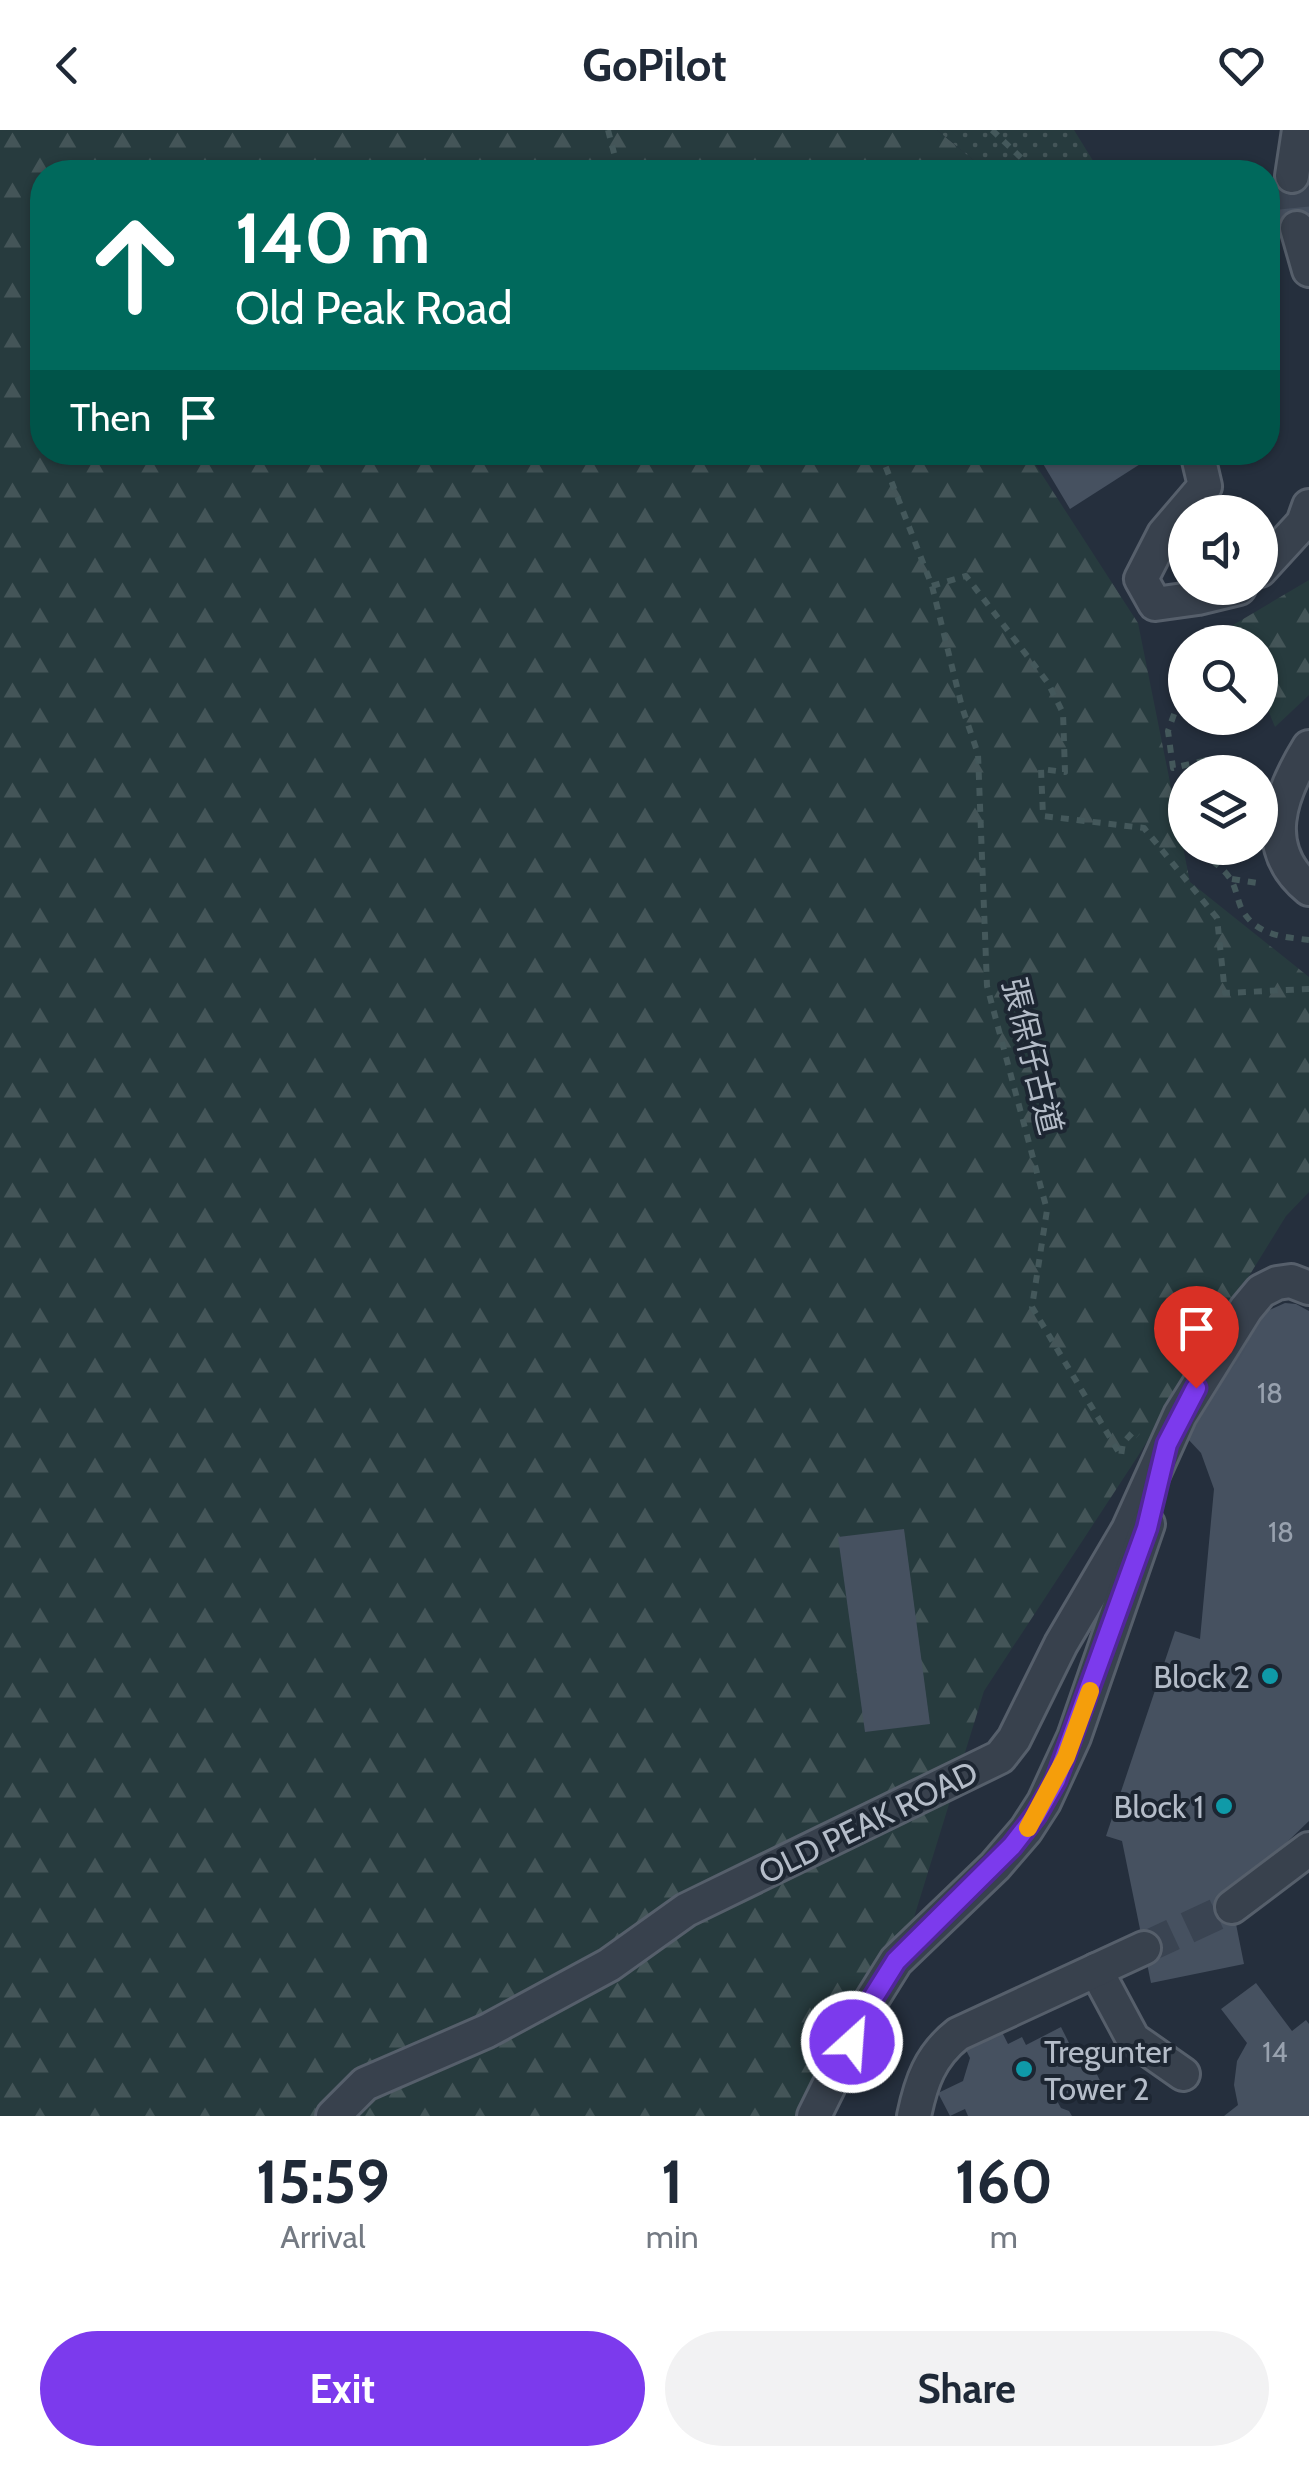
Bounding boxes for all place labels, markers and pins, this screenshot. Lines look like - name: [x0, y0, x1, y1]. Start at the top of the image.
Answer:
- pin: [1154, 1286, 1239, 1389]
- place label: Block 2: [1153, 1657, 1250, 1696]
- marker: Block 2: [1259, 1665, 1281, 1687]
- place label: Block 1: [1114, 1787, 1204, 1826]
- marker: Block 1: [1213, 1795, 1235, 1817]
- place label: Tregunter Tower 2: [1044, 2032, 1173, 2108]
- marker: Tregunter Tower 2: [1013, 2058, 1035, 2080]

